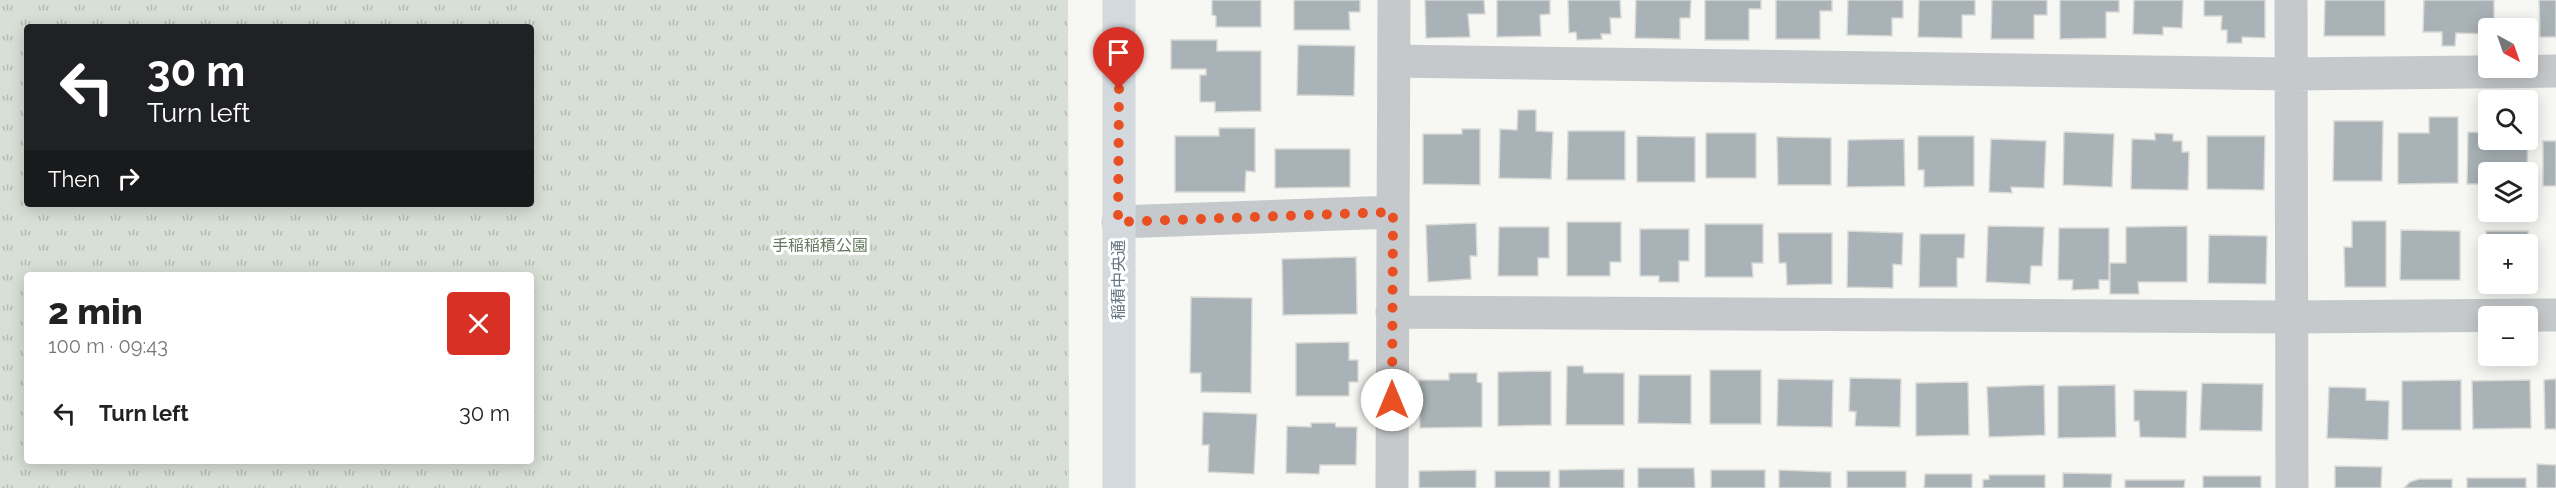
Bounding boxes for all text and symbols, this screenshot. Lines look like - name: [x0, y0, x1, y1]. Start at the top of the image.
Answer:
- north arrow: [2478, 18, 2538, 78]
- map controls: [2478, 18, 2538, 366]
- pin: [1093, 27, 1144, 89]
- icon: arrive: [1102, 36, 1135, 69]
- text: 30 m: [147, 47, 245, 96]
- icon: left: [48, 48, 126, 126]
- button: search: [2478, 90, 2538, 150]
- text: Turn left: [147, 97, 250, 128]
- icon: right: [112, 162, 145, 195]
- button: layers: [2478, 162, 2538, 222]
- text: Then: [48, 166, 100, 192]
- button: +: [2478, 234, 2538, 294]
- park label: 手稲稲積公園: [772, 236, 868, 255]
- street label: 稲積中央通: [1109, 240, 1128, 320]
- text: 2 min: [48, 290, 143, 332]
- button: close: [447, 292, 510, 355]
- button: −: [2478, 306, 2538, 366]
- text: 100 m · 09:43: [48, 334, 168, 358]
- position arrow: [1360, 368, 1424, 432]
- icon: left: [48, 397, 81, 430]
- text: Turn left: [99, 400, 189, 426]
- text: 30 m: [459, 400, 510, 426]

